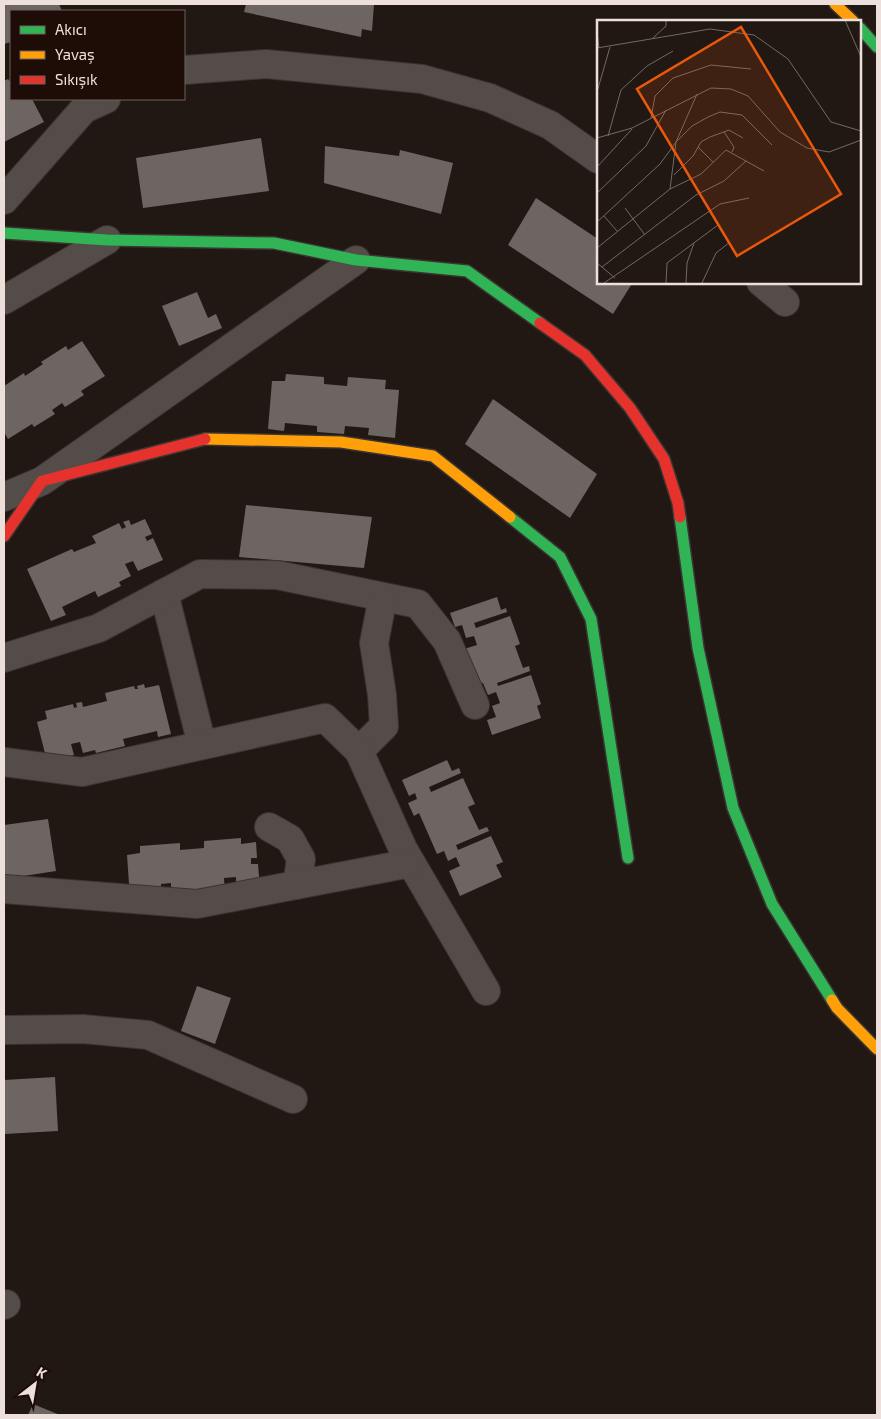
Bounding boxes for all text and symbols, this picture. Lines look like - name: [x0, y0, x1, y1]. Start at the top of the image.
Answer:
- legend: [10, 10, 185, 100]
- text: Akıcı: [55, 20, 87, 38]
- inset map: [597, 20, 861, 284]
- text: Yavaş: [55, 45, 95, 64]
- text: Sıkışık: [55, 70, 98, 89]
- north arrow: [10, 1359, 60, 1409]
- text: K: [34, 1363, 50, 1382]

